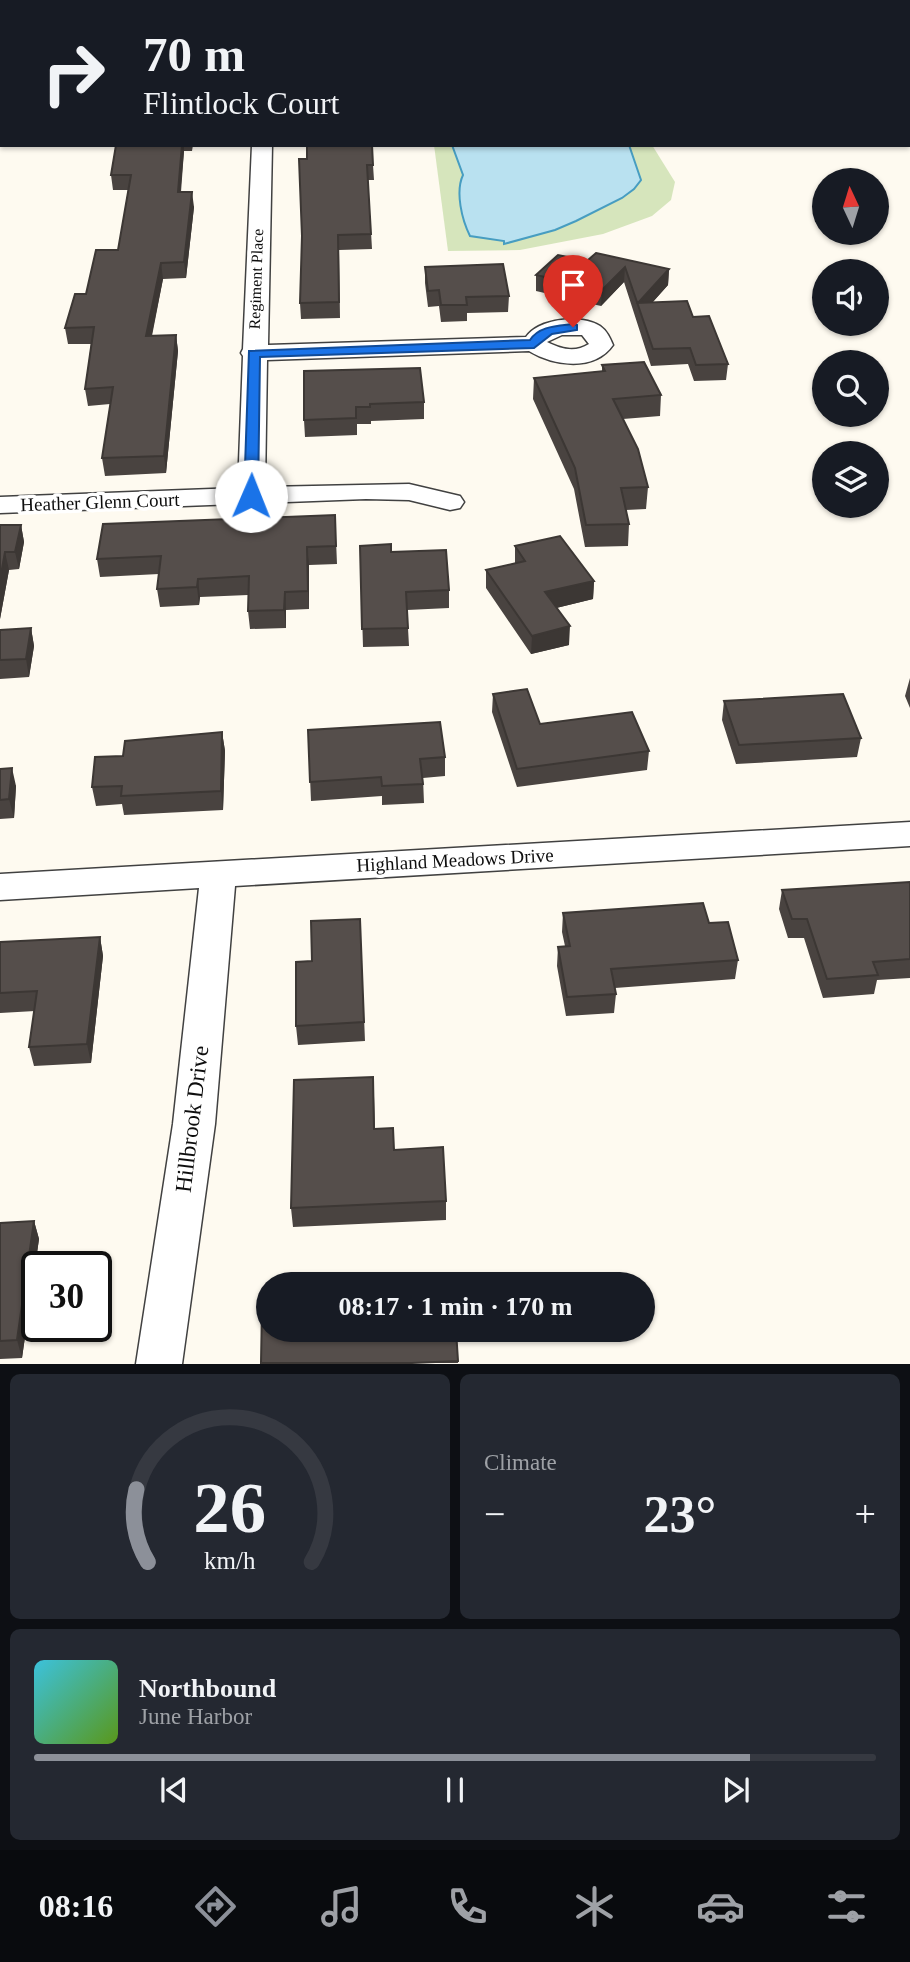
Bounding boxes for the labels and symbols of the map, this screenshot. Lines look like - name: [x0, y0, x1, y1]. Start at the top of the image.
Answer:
- north arrow: [812, 168, 889, 245]
- street label: Regiment Place: [246, 228, 267, 330]
- pin: [543, 255, 603, 327]
- position arrow: [214, 459, 288, 533]
- street label: Heather Glenn Court: [20, 489, 181, 515]
- street label: Highland Meadows Drive: [356, 844, 554, 876]
- street label: Hillbrook Drive: [171, 1044, 213, 1194]
- speed limit sign: 30: [21, 1251, 112, 1342]

